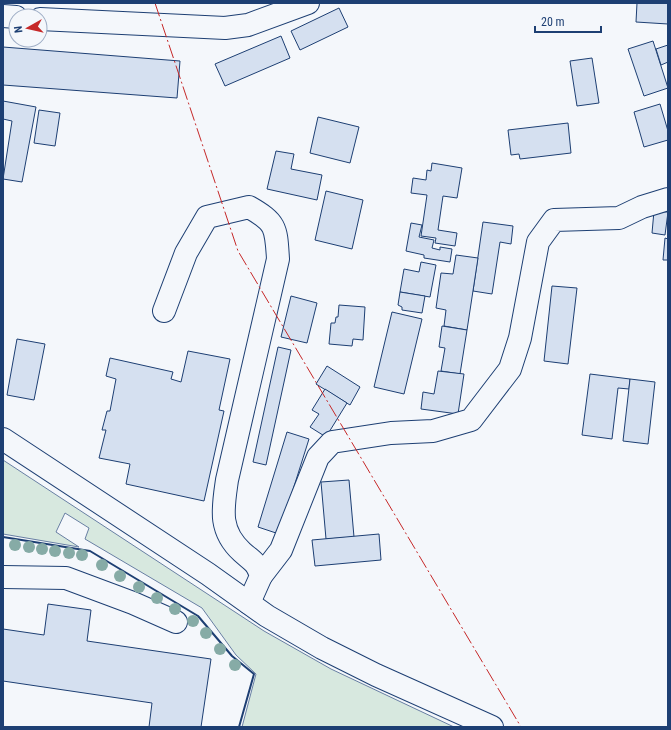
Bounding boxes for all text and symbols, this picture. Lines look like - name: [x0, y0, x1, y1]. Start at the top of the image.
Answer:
- north arrow: [8, 8, 48, 48]
- scale bar: [535, 8, 601, 34]
- text: 20 m: [541, 15, 565, 29]
- text: N: [12, 25, 25, 34]

